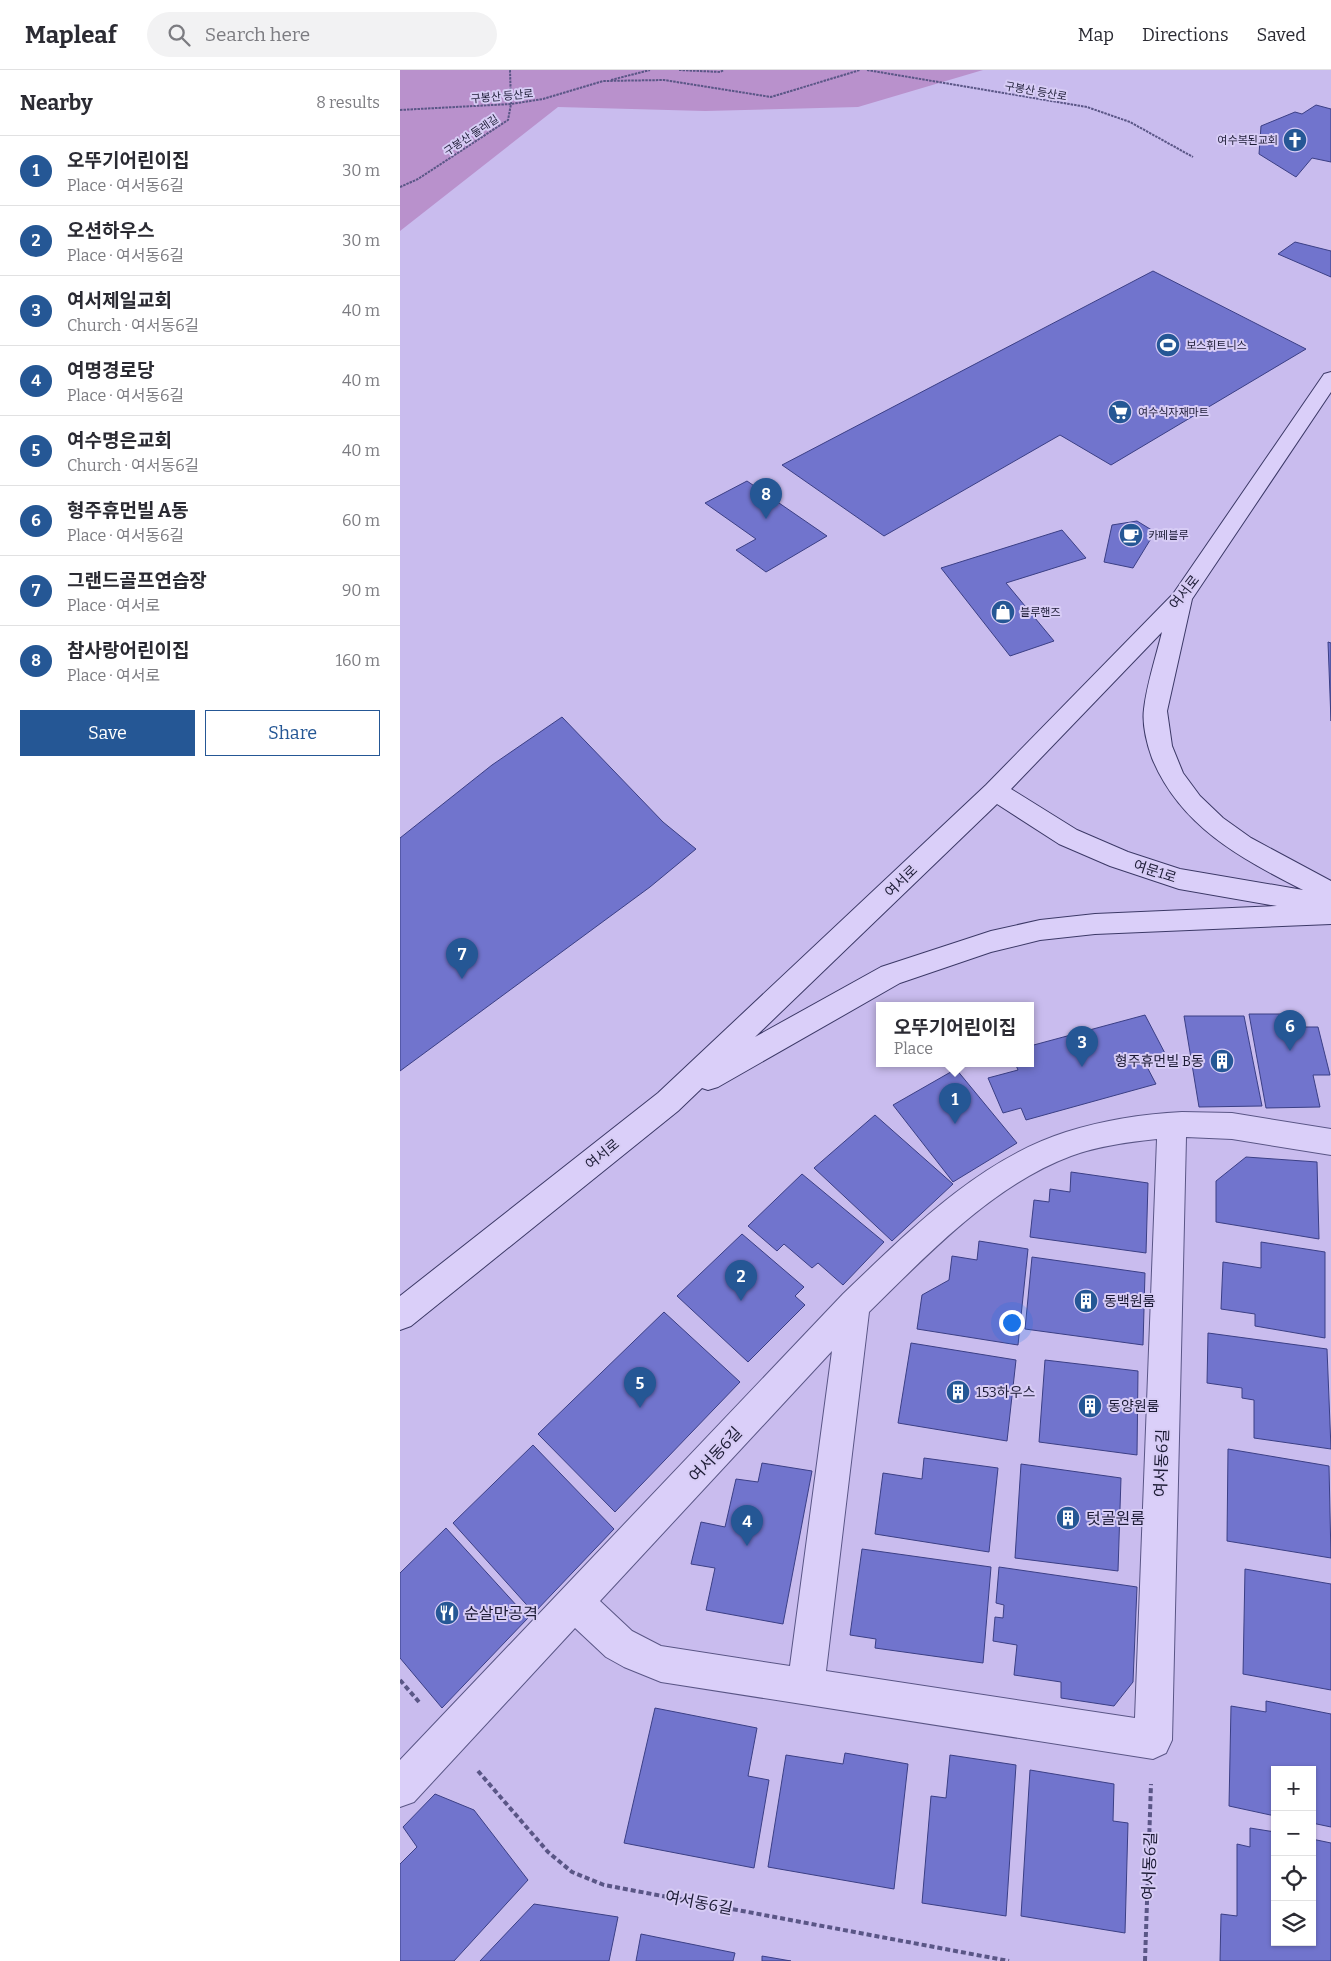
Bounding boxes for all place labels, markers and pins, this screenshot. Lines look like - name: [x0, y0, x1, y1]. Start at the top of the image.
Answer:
- church icon: 여수복된교회: [1282, 127, 1308, 153]
- place label: 여수복된교회: [1217, 134, 1278, 147]
- sports icon: 보스휘트니스: [1155, 332, 1181, 358]
- place label: 보스휘트니스: [1186, 339, 1247, 352]
- supermarket icon: 여수식자재마트: [1107, 399, 1133, 425]
- place label: 여수식자재마트: [1138, 406, 1209, 419]
- pin: 8: [750, 478, 782, 519]
- cafe icon: 카페블루: [1118, 522, 1144, 548]
- place label: 카페블루: [1148, 529, 1188, 542]
- shop icon: 블루핸즈: [990, 599, 1016, 625]
- place label: 블루핸즈: [1020, 606, 1060, 619]
- pin: 7: [446, 938, 478, 979]
- pin: 6: [1274, 1010, 1306, 1051]
- pin: 3: [1066, 1026, 1098, 1067]
- building icon: 형주휴먼빌 B동: [1209, 1048, 1235, 1074]
- place label: 형주휴먼빌 B동: [1115, 1053, 1204, 1070]
- pin: 1: [939, 1083, 971, 1124]
- pin: 2: [725, 1260, 757, 1301]
- building icon: 동백원룸: [1073, 1288, 1099, 1314]
- place label: 동백원룸: [1104, 1293, 1156, 1310]
- pin: 5: [624, 1367, 656, 1408]
- building icon: 153하우스: [945, 1379, 971, 1405]
- place label: 153하우스: [976, 1384, 1036, 1401]
- building icon: 동양원룸: [1077, 1393, 1103, 1419]
- place label: 동양원룸: [1108, 1398, 1160, 1415]
- pin: 4: [731, 1505, 763, 1546]
- building icon: 텃골원룸: [1055, 1505, 1081, 1531]
- place label: 텃골원룸: [1086, 1509, 1145, 1528]
- restaurant icon: 순살만공격: [434, 1600, 460, 1626]
- place label: 순살만공격: [464, 1604, 538, 1623]

